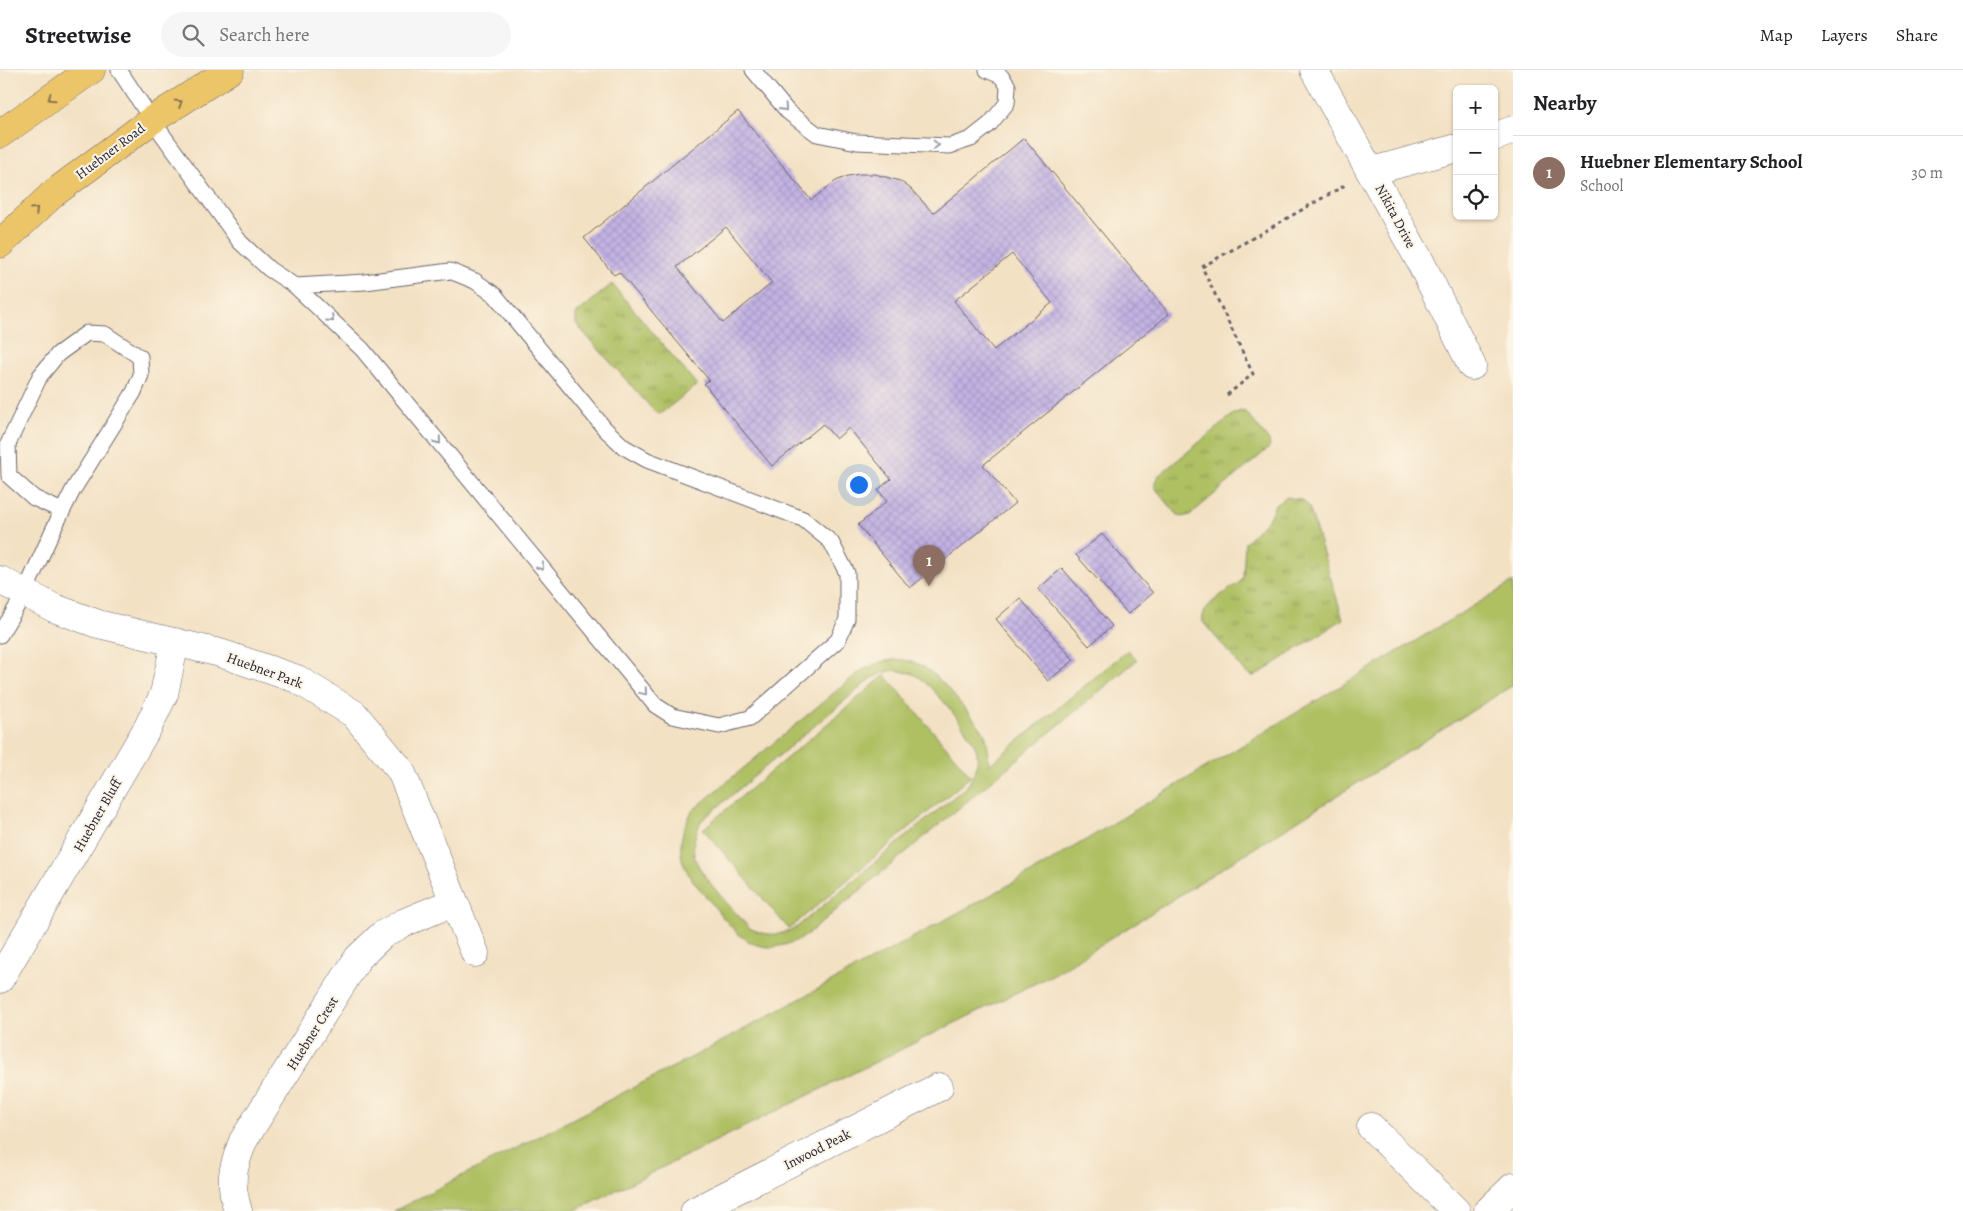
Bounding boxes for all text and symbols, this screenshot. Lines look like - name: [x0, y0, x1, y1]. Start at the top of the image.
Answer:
- search box: [161, 12, 511, 57]
- text: Streetwise: [25, 19, 131, 51]
- icon: search: [179, 21, 207, 49]
- text: Search here: [219, 22, 310, 48]
- text: Map: [1760, 23, 1793, 47]
- text: Layers: [1821, 23, 1868, 47]
- text: Share: [1896, 23, 1938, 47]
- map controls: [1453, 85, 1498, 220]
- button: +: [1453, 85, 1498, 130]
- text: Nearby: [1533, 89, 1596, 117]
- one-way arrow: [47, 92, 57, 101]
- one-way arrow: [174, 99, 183, 109]
- one-way arrow: [778, 102, 787, 111]
- street label: Huebner Road: [72, 119, 149, 184]
- button: −: [1453, 130, 1498, 175]
- one-way arrow: [933, 140, 941, 150]
- text: Huebner Elementary School: [1580, 149, 1803, 175]
- text: 1: [1546, 162, 1552, 184]
- text: 30 m: [1911, 162, 1943, 184]
- button: locate: [1453, 175, 1498, 220]
- text: School: [1580, 175, 1623, 197]
- street label: Nikita Drive: [1371, 181, 1420, 252]
- one-way arrow: [29, 207, 38, 216]
- one-way arrow: [325, 313, 334, 322]
- one-way arrow: [432, 435, 440, 444]
- your location: [846, 472, 872, 498]
- pin: 1: [913, 545, 945, 586]
- one-way arrow: [535, 561, 543, 570]
- street label: Huebner Park: [224, 648, 306, 693]
- one-way arrow: [638, 687, 647, 696]
- street label: Huebner Bluff: [69, 773, 127, 855]
- street label: Huebner Crest: [282, 992, 343, 1074]
- street label: Inwood Peak: [780, 1124, 854, 1174]

